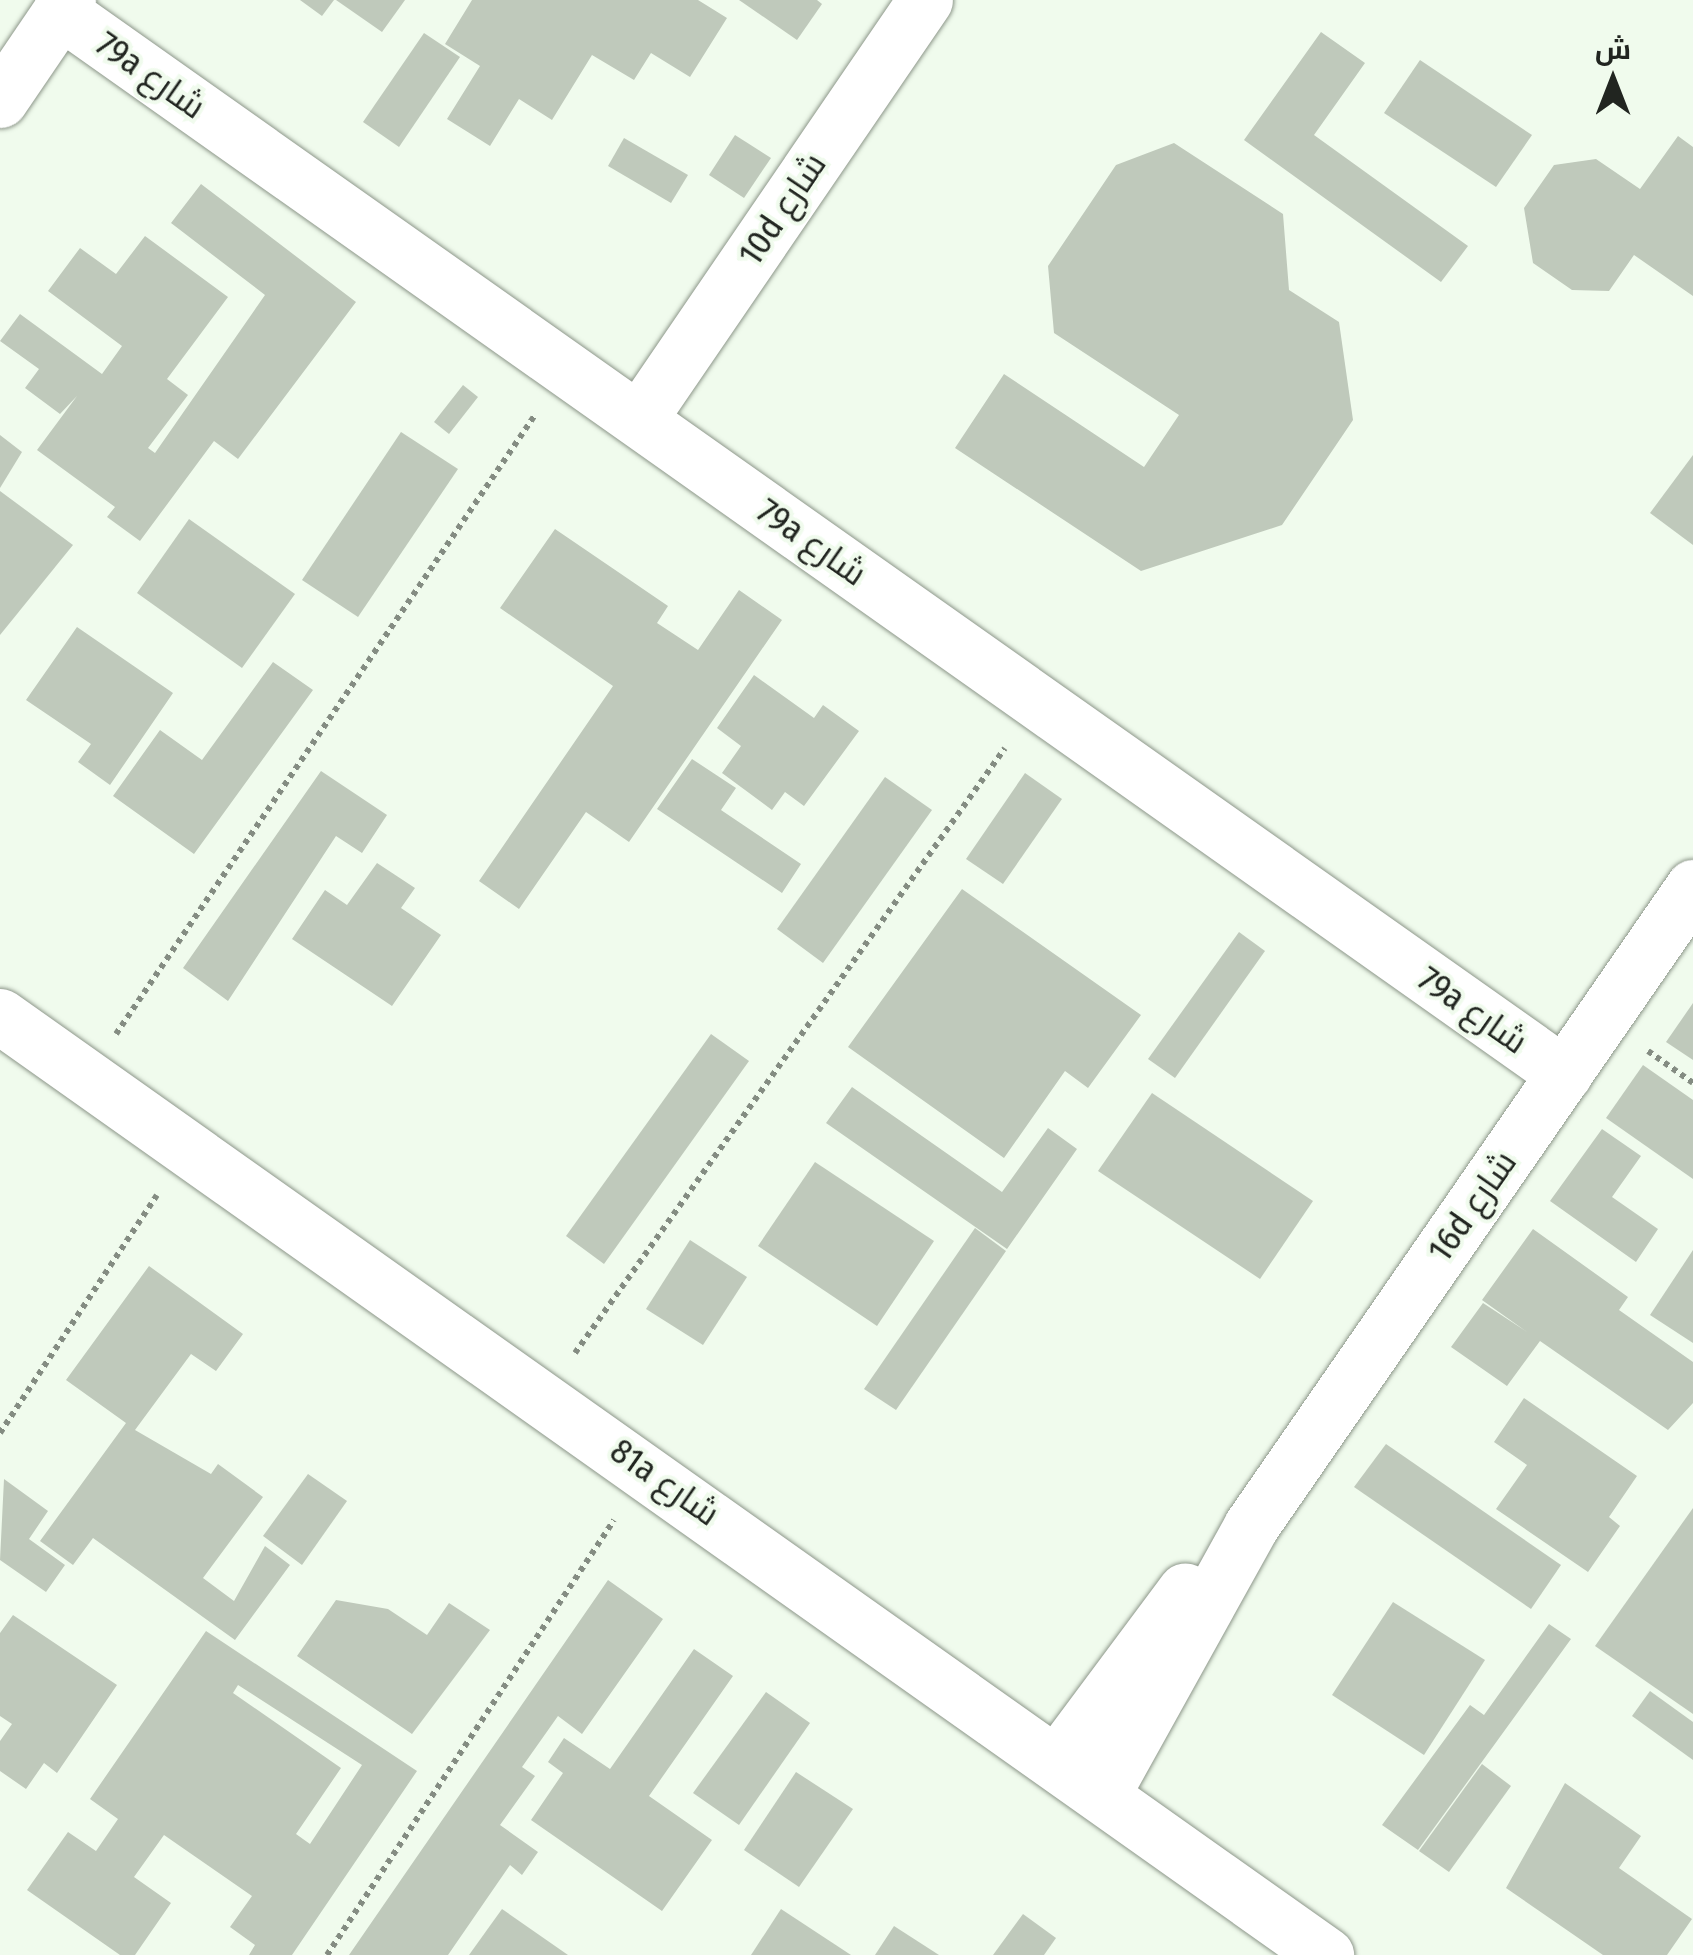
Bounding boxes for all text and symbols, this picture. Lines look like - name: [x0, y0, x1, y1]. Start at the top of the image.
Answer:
- street label: 79a شارع: [88, 22, 214, 128]
- north arrow: [1563, 30, 1663, 130]
- text: ش: [1595, 33, 1631, 66]
- street label: 10d شارع: [729, 145, 835, 273]
- street label: 79a شارع: [749, 489, 875, 595]
- street label: 79a شارع: [1410, 957, 1536, 1063]
- street label: 16d شارع: [1419, 1142, 1525, 1270]
- street label: 81a شارع: [602, 1429, 728, 1535]

